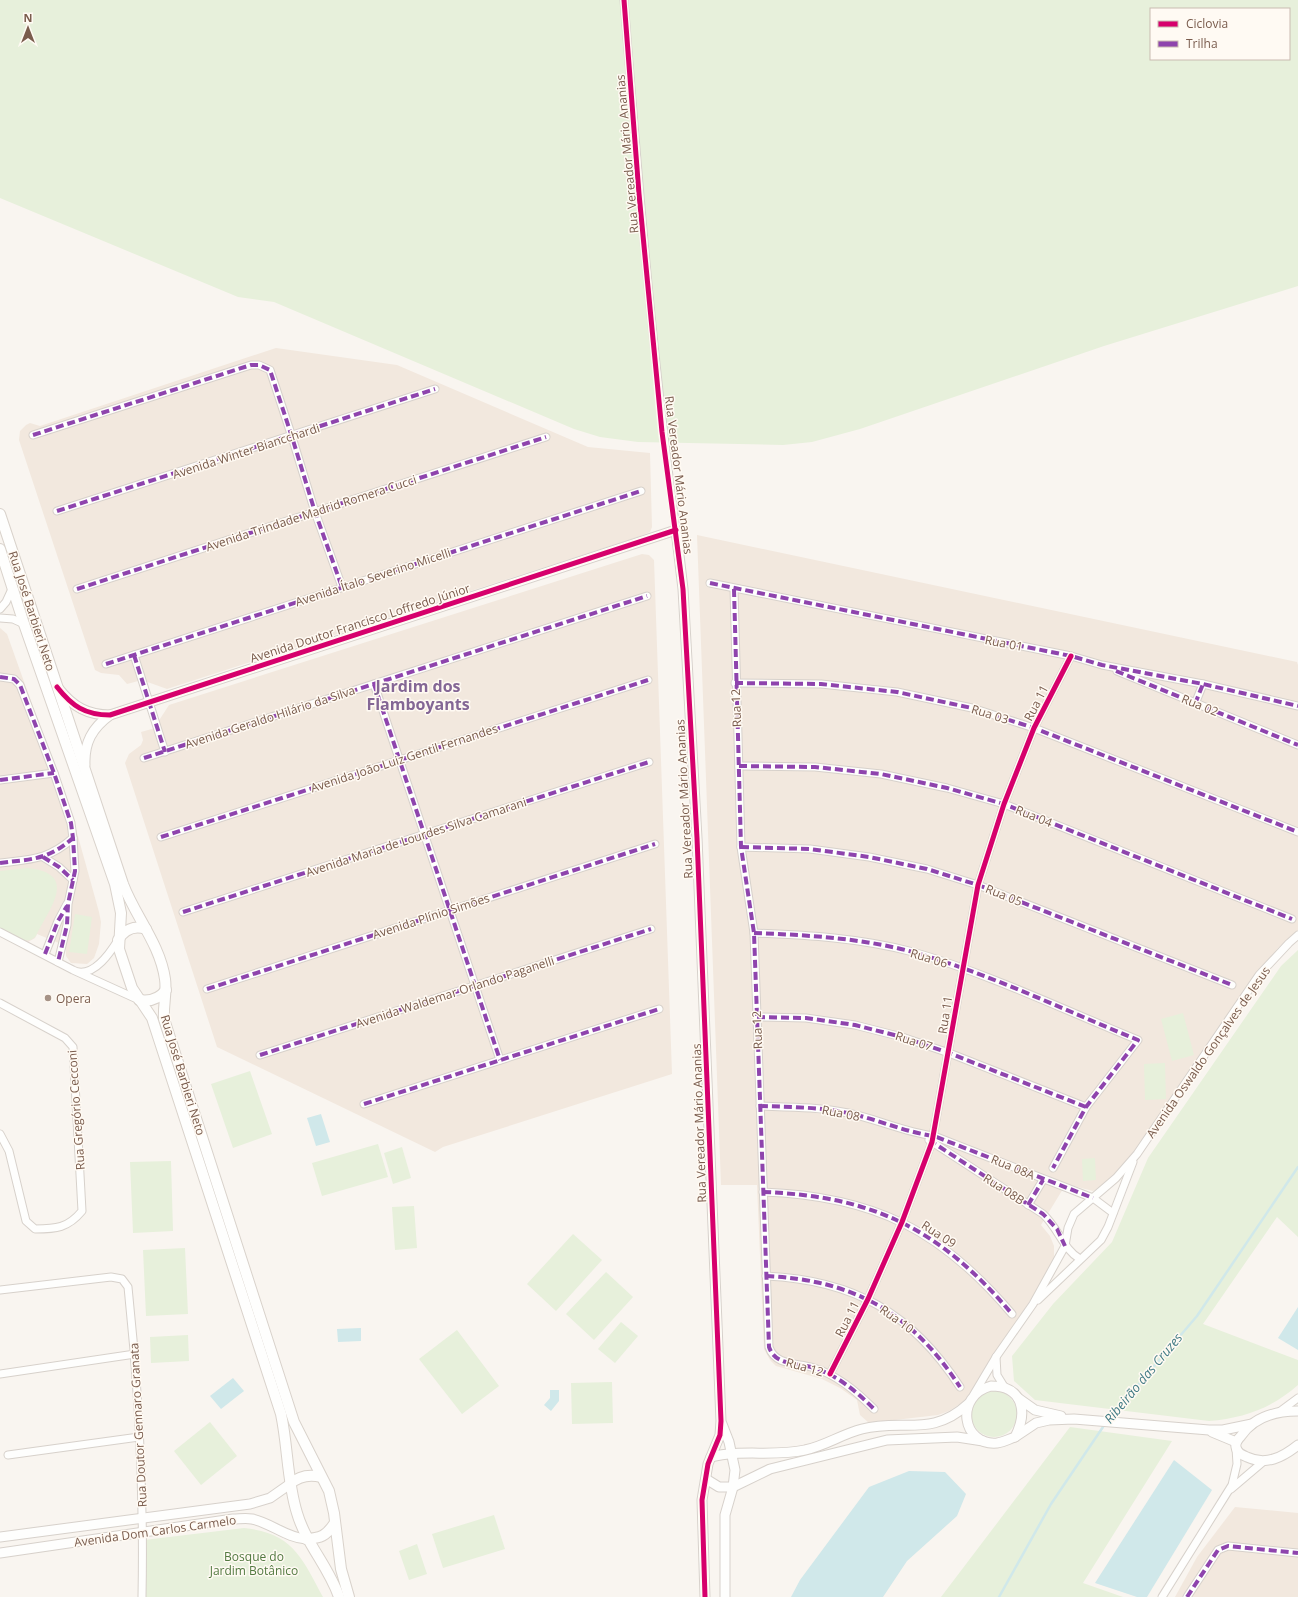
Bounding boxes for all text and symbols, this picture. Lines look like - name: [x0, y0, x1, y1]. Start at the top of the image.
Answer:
- north arrow: [8, 8, 48, 48]
- legend: [1150, 8, 1290, 60]
- text: N: [24, 10, 32, 25]
- text: Ciclovia: [1186, 15, 1228, 32]
- text: Trilha: [1186, 35, 1218, 52]
- street label: Rua Vereador Mário Ananias: [612, 74, 642, 234]
- street label: Rua Vereador Mário Ananias: [661, 395, 697, 555]
- street label: Avenida Winter Biancchardi: [170, 419, 322, 483]
- street label: Avenida Trindade Madrid Romera Cucci: [203, 471, 419, 555]
- street label: Avenida Ítalo Severino Micelli: [293, 544, 453, 610]
- street label: Rua José Barbieri Neto: [5, 549, 59, 673]
- street label: Avenida Doutor Francisco Loffredo Júnior: [248, 579, 472, 667]
- street label: Rua 01: [984, 631, 1024, 655]
- district label: Jardim dos Flamboyants: [366, 675, 470, 715]
- street label: Avenida Geraldo Hilário da Silva: [183, 681, 357, 753]
- street label: Rua 11: [1020, 682, 1052, 724]
- street label: Rua 12: [727, 688, 745, 727]
- street label: Rua 02: [1179, 690, 1221, 720]
- street label: Rua 03: [969, 700, 1011, 728]
- street label: Rua Vereador Mário Ananias: [671, 719, 697, 879]
- street label: Avenida João Luiz Gentil Fernandes: [308, 720, 500, 796]
- street label: Avenida Maria de Lourdes Silva Camarani: [303, 793, 529, 881]
- street label: Rua 04: [1013, 801, 1055, 831]
- street label: Rua 05: [983, 880, 1025, 910]
- street label: Avenida Plínio Simões: [370, 889, 492, 943]
- street label: Rua 06: [908, 944, 950, 972]
- street label: Avenida Waldemar Orlando Paganelli: [354, 952, 556, 1032]
- street label: Avenida Oswaldo Gonçalves de Jesus: [1142, 963, 1274, 1141]
- place label: Opera: [56, 990, 91, 1007]
- marker: Opera: [43, 993, 53, 1003]
- street label: Rua 11: [934, 995, 956, 1035]
- street label: Rua 12: [748, 1010, 766, 1049]
- street label: Rua José Barbieri Neto: [157, 1013, 209, 1137]
- street label: Rua 07: [893, 1027, 935, 1055]
- street label: Rua Vereador Mário Ananias: [688, 1043, 710, 1203]
- street label: Rua Gregório Cecconi: [63, 1049, 89, 1171]
- street label: Rua 08: [821, 1101, 862, 1125]
- street label: Rua 08A: [989, 1151, 1038, 1184]
- street label: Rua 08B: [980, 1169, 1028, 1209]
- street label: Rua 09: [918, 1216, 960, 1252]
- street label: Rua 11: [831, 1298, 863, 1340]
- street label: Rua 10: [877, 1301, 918, 1337]
- water label: Ribeirão das Cruzes: [1100, 1329, 1187, 1427]
- street label: Rua Doutor Gennaro Granata: [125, 1342, 151, 1508]
- street label: Rua 12: [784, 1354, 826, 1380]
- street label: Avenida Dom Carlos Carmelo: [73, 1511, 237, 1551]
- park label: Bosque do Jardim Botânico: [209, 1548, 298, 1579]

